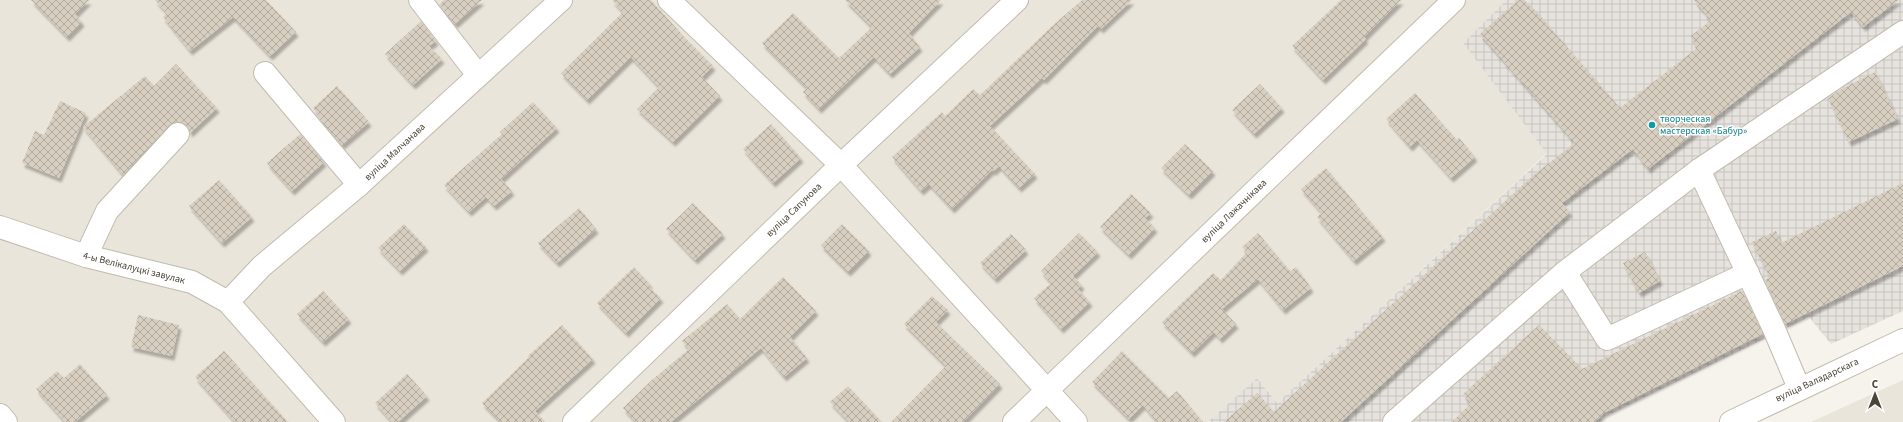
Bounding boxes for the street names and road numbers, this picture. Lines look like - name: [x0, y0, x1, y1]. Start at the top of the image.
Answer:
- street label: вуліца Малчанава: [361, 120, 429, 184]
- street label: вуліца Лажачнікава: [1198, 176, 1270, 246]
- street label: вуліца Сапунова: [763, 180, 825, 240]
- street label: 4-ы Велікалуцкі завулак: [81, 249, 187, 287]
- street label: вуліца Валадарскага: [1773, 355, 1861, 405]

